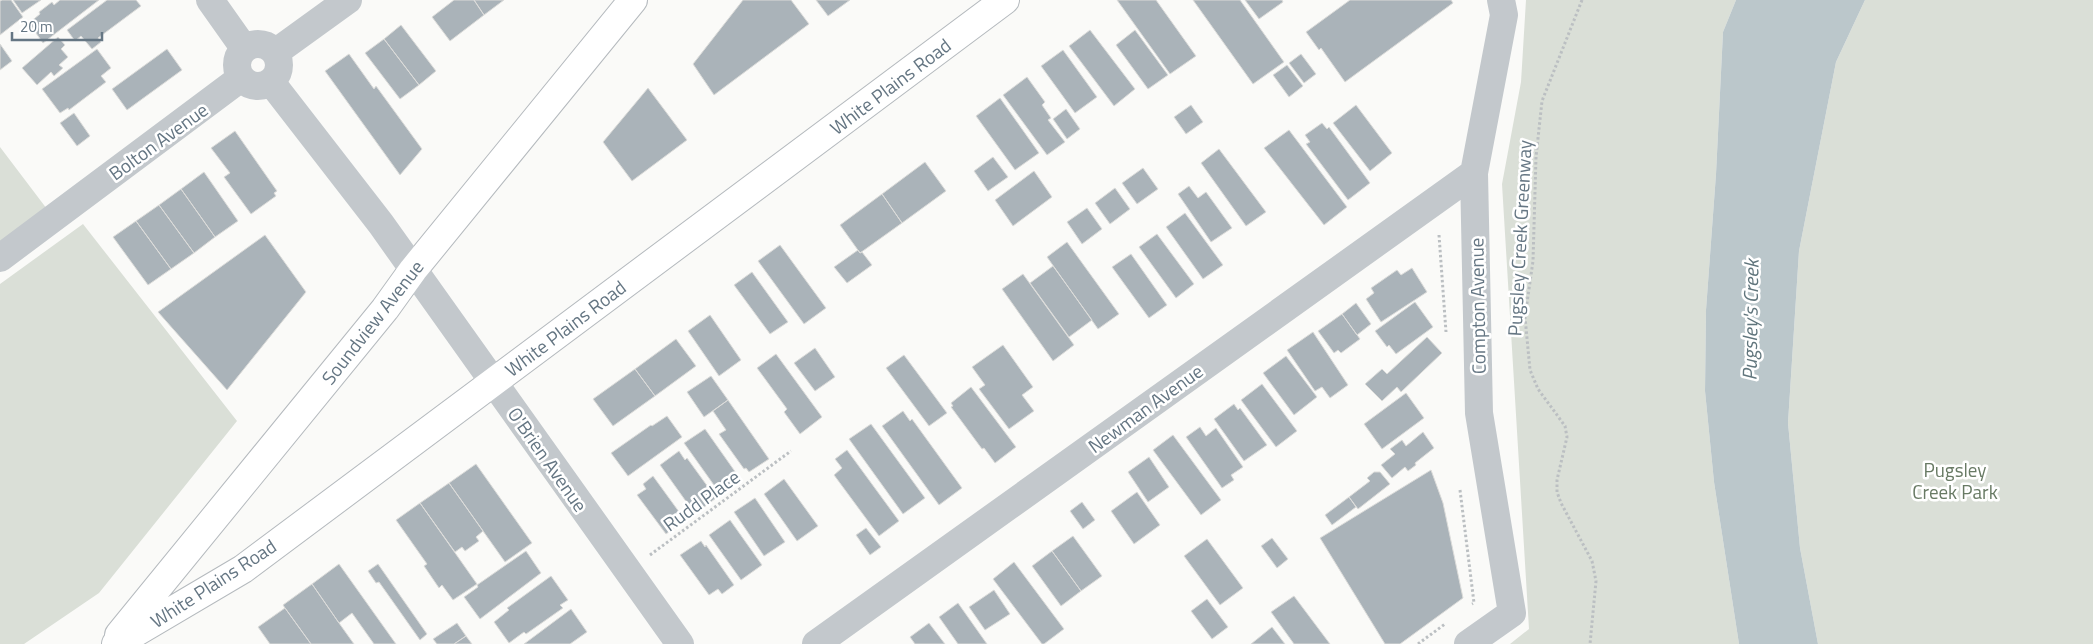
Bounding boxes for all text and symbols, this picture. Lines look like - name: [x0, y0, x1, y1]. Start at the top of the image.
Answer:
- scale bar: [12, 10, 102, 42]
- text: 20 m: [20, 15, 53, 38]
- street label: White Plains Road: [823, 31, 957, 141]
- street label: Bolton Avenue: [102, 95, 214, 187]
- street label: Pugsley Creek Greenway: [1499, 139, 1539, 337]
- street label: Compton Avenue: [1461, 237, 1493, 375]
- street label: Soundview Avenue: [314, 253, 430, 391]
- water label: Pugsley's Creek: [1733, 257, 1767, 381]
- street label: White Plains Road: [498, 273, 632, 383]
- street label: Newman Avenue: [1081, 356, 1209, 460]
- street label: O'Brien Avenue: [501, 401, 595, 517]
- park label: Pugsley Creek Park: [1912, 455, 1998, 506]
- street label: Rudd Place: [656, 462, 746, 538]
- street label: White Plains Road: [144, 531, 282, 635]

